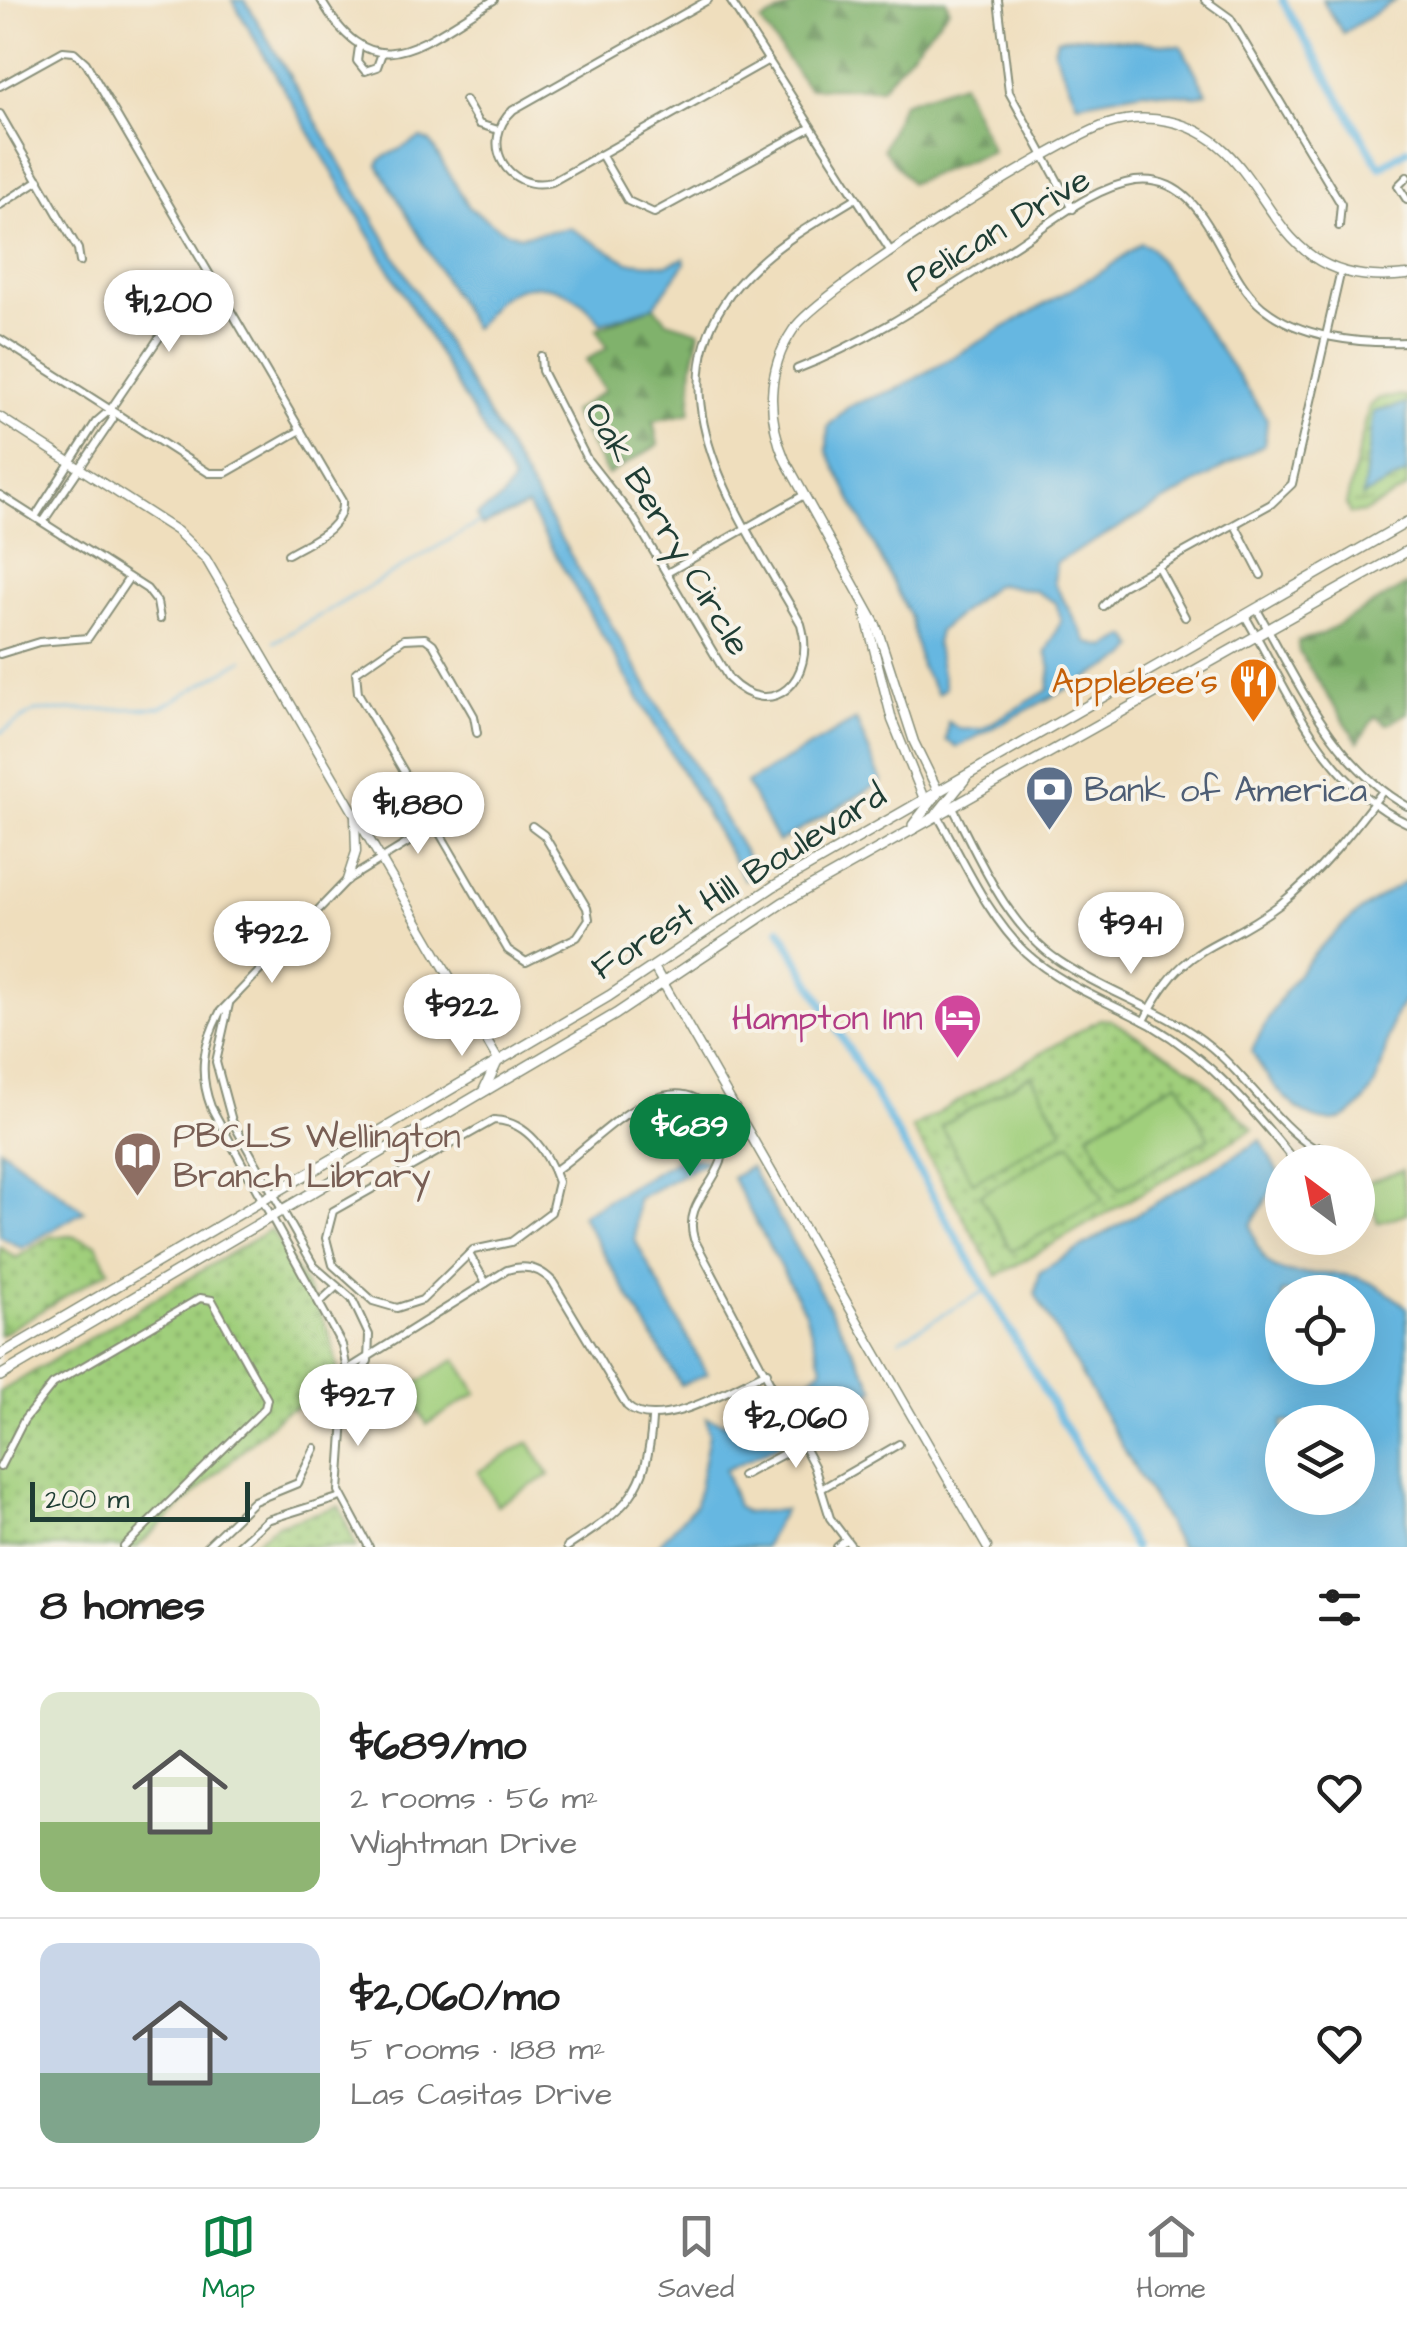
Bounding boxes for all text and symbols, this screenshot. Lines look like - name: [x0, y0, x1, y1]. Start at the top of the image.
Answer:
- street label: Pelican Drive: [896, 155, 1100, 305]
- pin: $1,200: [88, 270, 250, 355]
- text: $1,200: [126, 280, 212, 325]
- street label: Oak Berry Circle: [571, 393, 762, 666]
- restaurant icon: Applebee's: [1227, 656, 1279, 724]
- place label: Applebee's: [1051, 658, 1218, 707]
- bank icon: Bank of America: [1023, 764, 1075, 832]
- place label: Bank of America: [1084, 766, 1368, 815]
- street label: Forest Hill Boulevard: [582, 771, 896, 993]
- pin: $1,880: [337, 772, 499, 857]
- text: $1,880: [373, 782, 463, 827]
- pin: $941: [1072, 892, 1190, 977]
- pin: $922: [213, 901, 331, 986]
- text: $941: [1100, 902, 1162, 947]
- text: $922: [236, 911, 308, 956]
- pin: $922: [403, 974, 521, 1059]
- text: $922: [426, 984, 498, 1029]
- hotel icon: Hampton Inn: [932, 992, 984, 1060]
- place label: Hampton Inn: [732, 994, 923, 1043]
- pin: $689: [631, 1094, 749, 1179]
- text: $689: [652, 1104, 728, 1149]
- place label: PBCLS Wellington Branch Library: [173, 1112, 461, 1202]
- library icon: PBCLS Wellington Branch Library: [112, 1130, 164, 1198]
- north arrow: [1265, 1145, 1375, 1255]
- map controls: [1265, 1145, 1375, 1515]
- button: locate: [1265, 1275, 1375, 1385]
- pin: $927: [299, 1364, 417, 1449]
- text: $927: [321, 1374, 395, 1419]
- pin: $2,060: [715, 1386, 877, 1471]
- text: $2,060: [745, 1396, 847, 1441]
- button: layers: [1265, 1405, 1375, 1515]
- scale bar: [30, 1477, 250, 1522]
- text: 200 m: [45, 1480, 129, 1519]
- text: 8 homes: [40, 1578, 205, 1636]
- icon: filters: [1312, 1580, 1367, 1635]
- text: $689/mo: [350, 1718, 526, 1776]
- icon: home: [120, 1732, 240, 1852]
- icon: heart: [1312, 1765, 1367, 1820]
- text: 2 rooms · 56 m²: [350, 1776, 598, 1821]
- text: Wightman Drive: [350, 1821, 577, 1866]
- text: $2,060/mo: [350, 1969, 560, 2027]
- icon: home: [120, 1983, 240, 2103]
- icon: heart: [1312, 2016, 1367, 2071]
- text: 5 rooms · 188 m²: [350, 2027, 606, 2072]
- text: Las Casitas Drive: [350, 2072, 612, 2117]
- tab: Map: [201, 2209, 256, 2308]
- tab: Saved: [658, 2209, 734, 2308]
- tab: Home: [1136, 2209, 1206, 2308]

